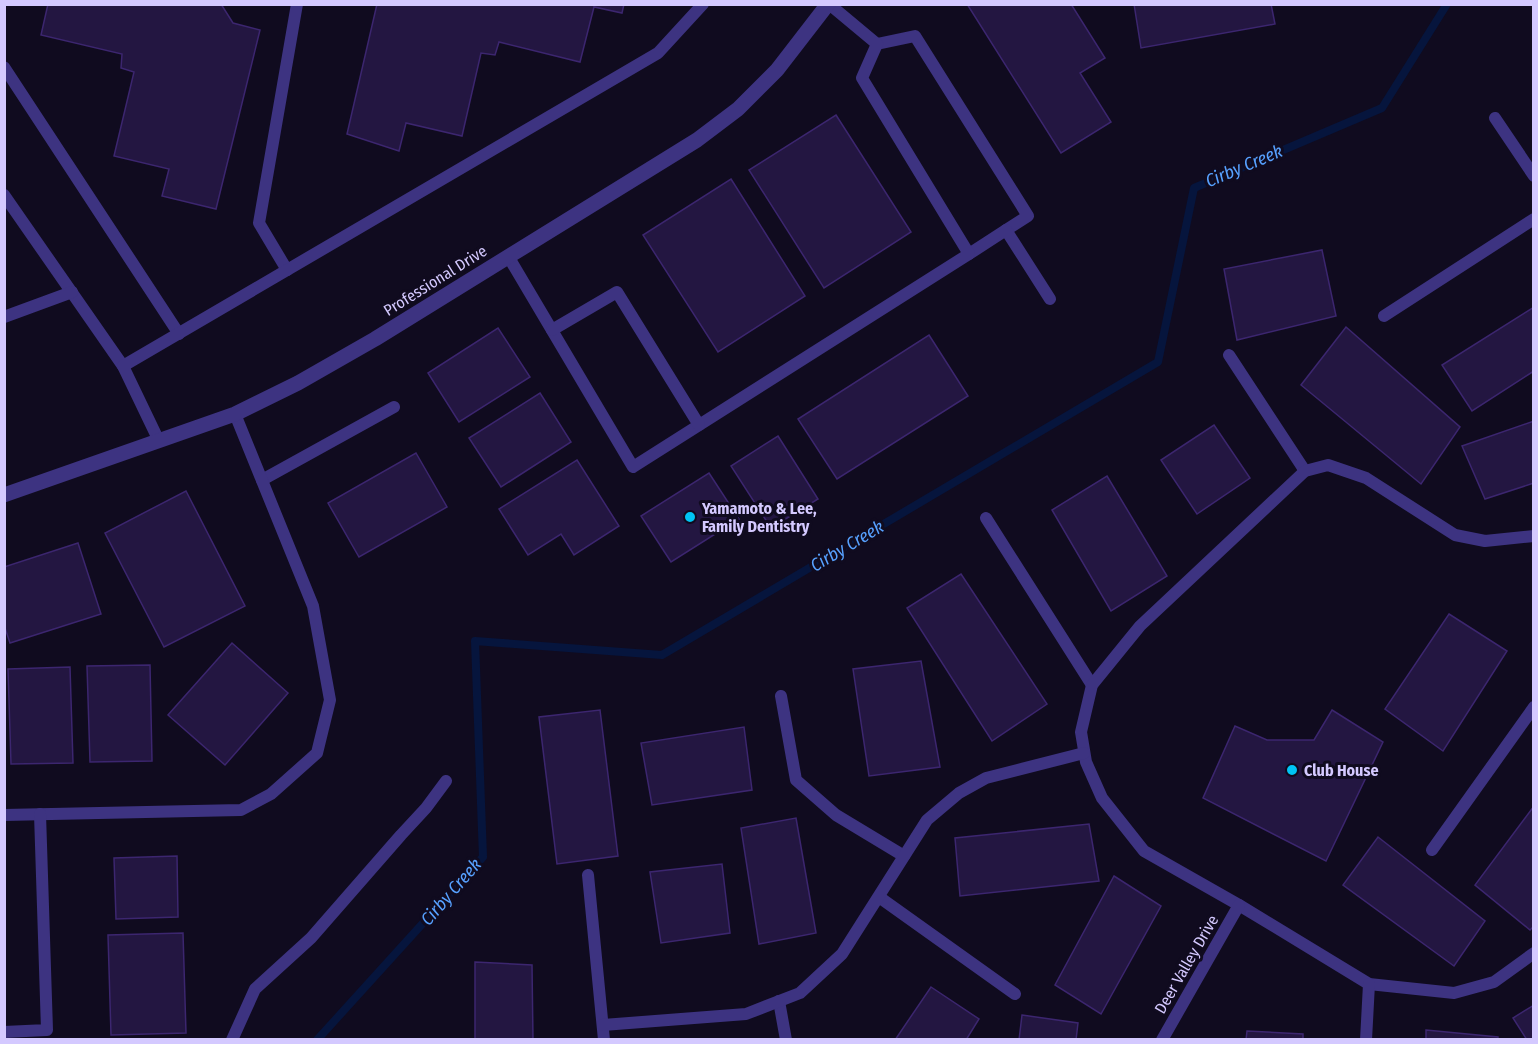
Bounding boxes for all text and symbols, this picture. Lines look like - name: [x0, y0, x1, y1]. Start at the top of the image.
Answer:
- water label: Cirby Creek: [1202, 140, 1286, 192]
- street label: Professional Drive: [380, 241, 490, 320]
- place label: Yamamoto & Lee, Family Dentistry: [701, 499, 817, 536]
- marker: Yamamoto & Lee, Family Dentistry: [683, 510, 697, 524]
- water label: Cirby Creek: [806, 515, 888, 577]
- place label: Club House: [1304, 761, 1379, 780]
- marker: Club House: [1285, 763, 1299, 777]
- water label: Cirby Creek: [416, 854, 486, 930]
- street label: Deer Valley Drive: [1151, 912, 1222, 1017]

